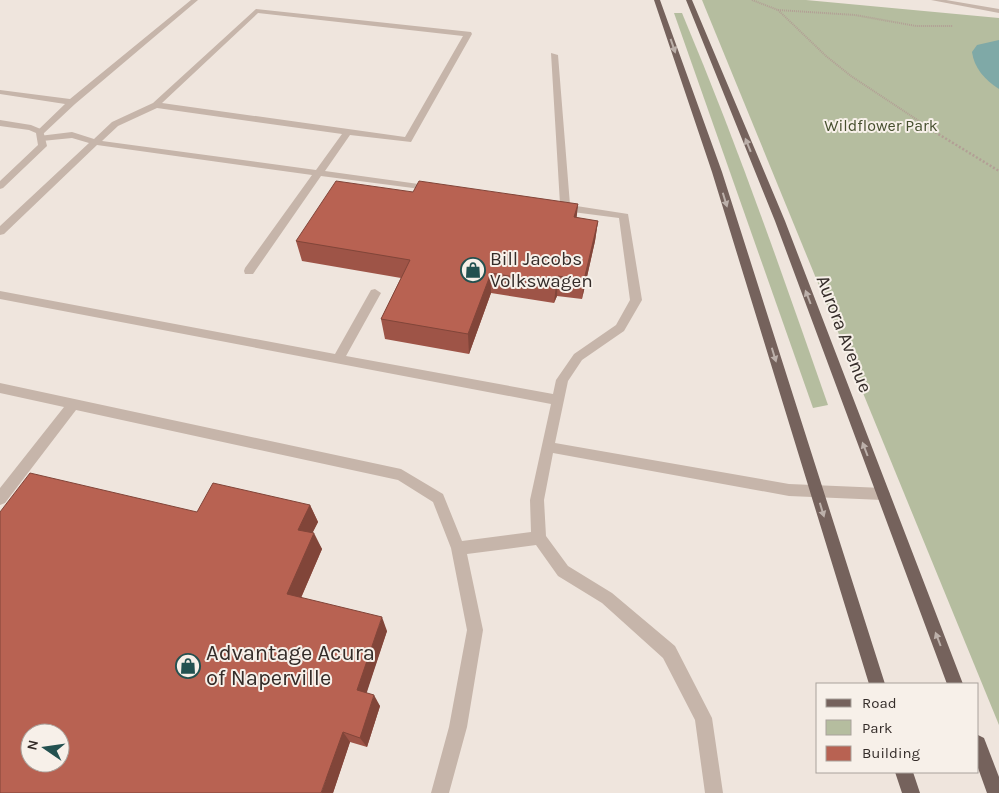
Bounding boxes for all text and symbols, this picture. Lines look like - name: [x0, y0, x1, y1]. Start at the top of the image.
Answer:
- one-way arrow: [669, 39, 677, 54]
- park label: Wildflower Park: [824, 116, 938, 135]
- one-way arrow: [744, 138, 752, 153]
- one-way arrow: [722, 193, 730, 208]
- place label: Bill Jacobs Volkswagen: [490, 248, 593, 292]
- shop icon: Bill Jacobs Volkswagen: [460, 257, 486, 283]
- street label: Aurora Avenue: [812, 272, 876, 396]
- one-way arrow: [804, 289, 812, 304]
- one-way arrow: [770, 348, 778, 363]
- one-way arrow: [861, 441, 869, 456]
- one-way arrow: [819, 503, 827, 518]
- one-way arrow: [934, 631, 941, 646]
- place label: Advantage Acura of Naperville: [206, 640, 375, 691]
- shop icon: Advantage Acura of Naperville: [175, 653, 201, 679]
- legend: [816, 683, 979, 773]
- text: Road: [862, 694, 897, 712]
- text: Park: [862, 719, 892, 737]
- north arrow: [20, 723, 70, 773]
- text: N: [23, 738, 42, 752]
- text: Building: [862, 744, 920, 762]

